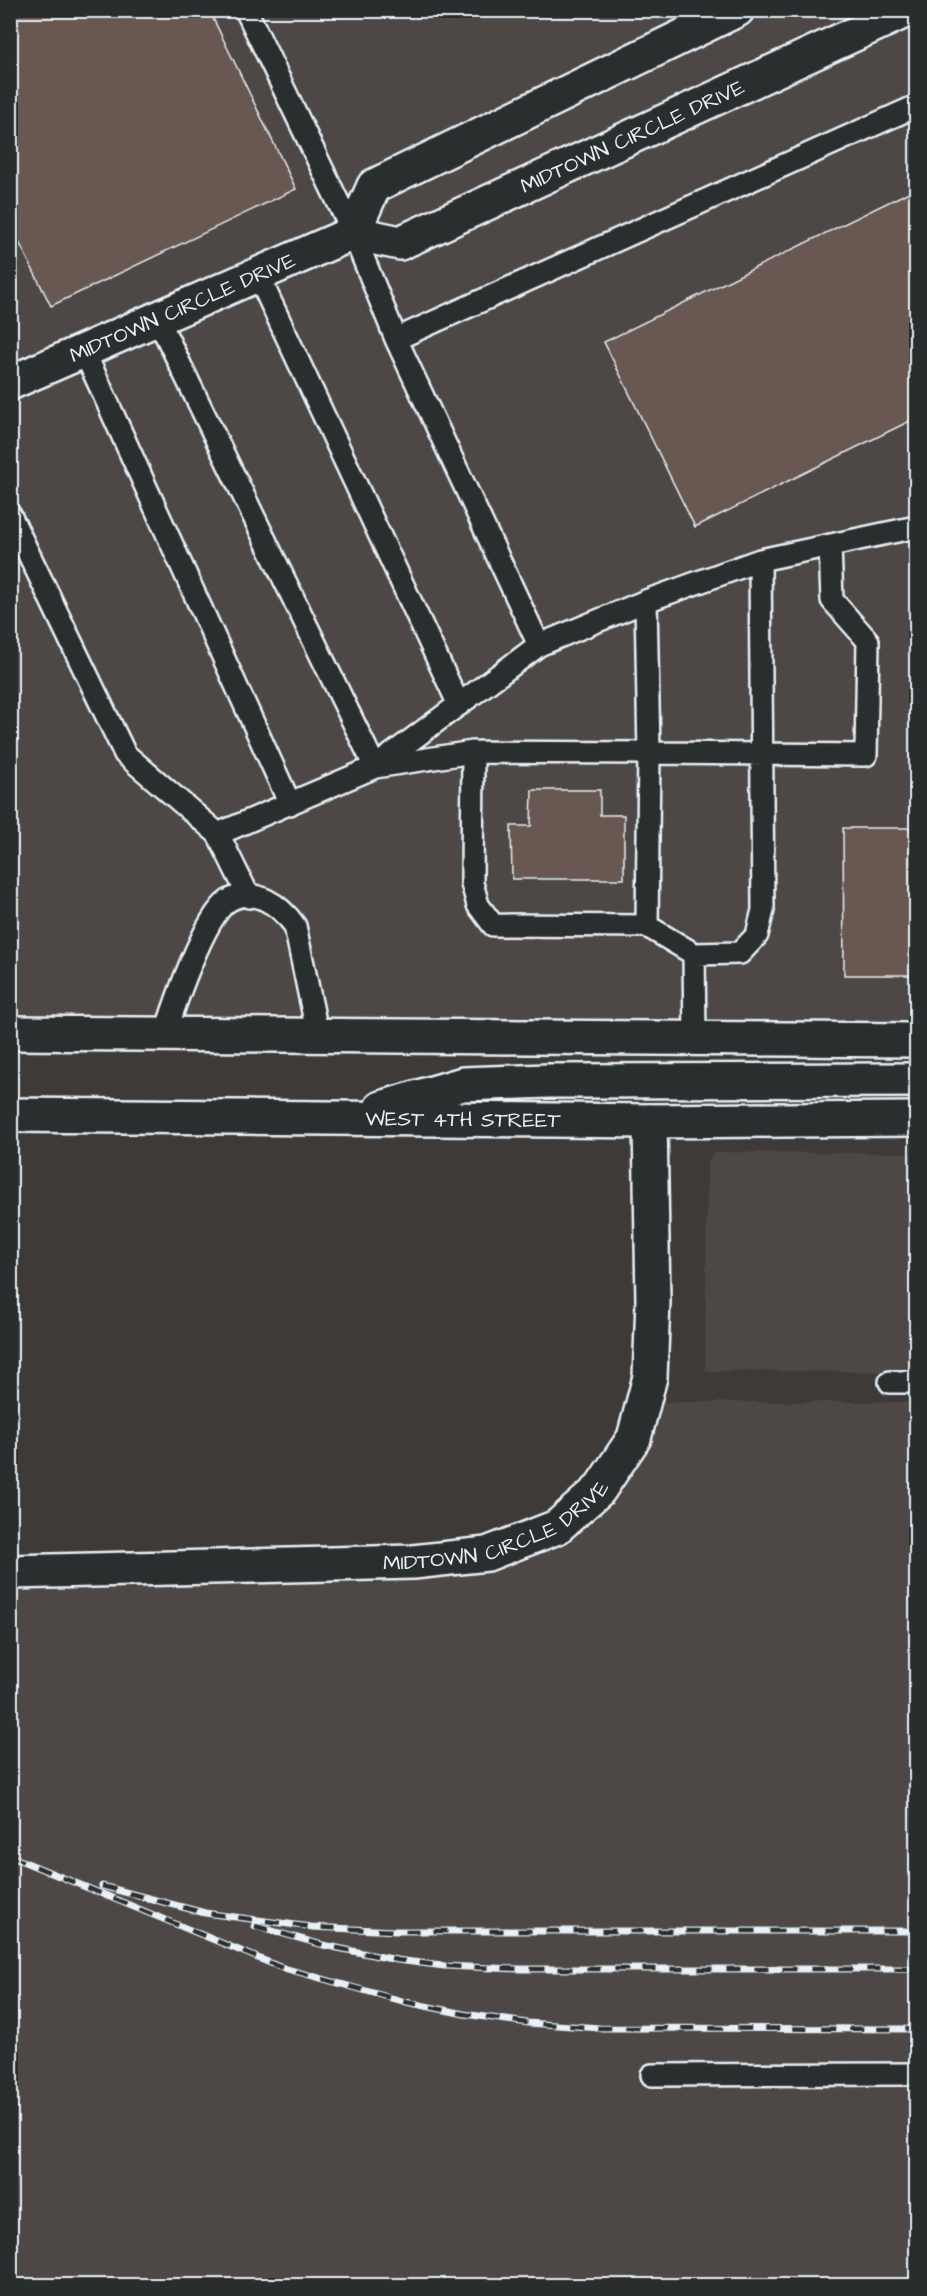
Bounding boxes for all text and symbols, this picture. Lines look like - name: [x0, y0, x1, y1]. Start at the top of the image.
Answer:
- street label: MIDTOWN CIRCLE DRIVE: [516, 72, 750, 201]
- street label: MIDTOWN CIRCLE DRIVE: [65, 246, 300, 370]
- street label: WEST 4TH STREET: [365, 1104, 562, 1135]
- street label: MIDTOWN CIRCLE DRIVE: [383, 1475, 616, 1578]

